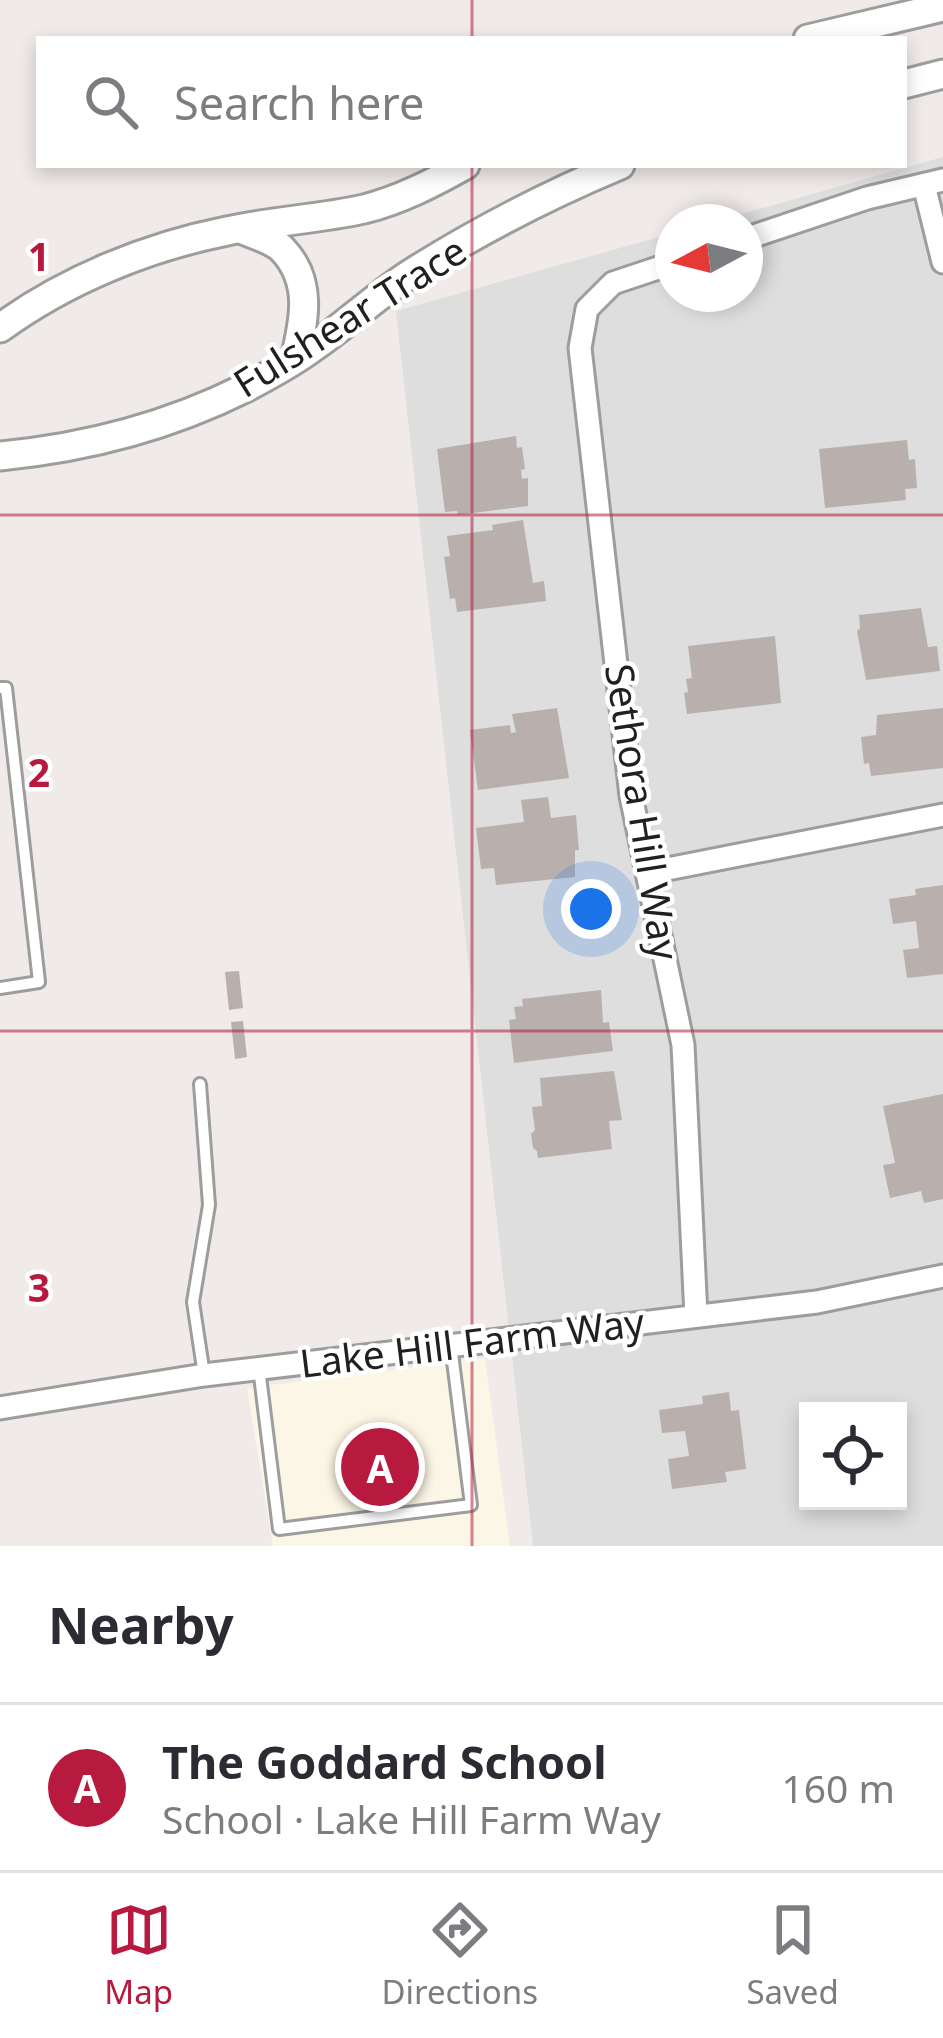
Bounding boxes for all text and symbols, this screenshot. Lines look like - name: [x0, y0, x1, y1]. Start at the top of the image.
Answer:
- search box: [36, 36, 907, 168]
- icon: search: [78, 69, 144, 135]
- text: Search here: [174, 72, 424, 133]
- north arrow: [655, 204, 763, 312]
- street label: Fulshear Trace: [223, 223, 476, 408]
- text: 1: [28, 229, 50, 282]
- street label: Sethora Hill Way: [594, 660, 693, 964]
- text: 2: [28, 745, 50, 798]
- your location: [561, 879, 621, 939]
- text: 3: [28, 1260, 50, 1313]
- street label: Lake Hill Farm Way: [297, 1294, 647, 1389]
- map controls: [799, 1402, 907, 1510]
- button: locate: [799, 1402, 907, 1510]
- pin: A: [341, 1422, 419, 1512]
- text: Nearby: [48, 1589, 234, 1659]
- text: The Goddard School: [162, 1731, 607, 1792]
- text: A: [74, 1761, 101, 1814]
- text: 160 m: [781, 1761, 895, 1814]
- text: School · Lake Hill Farm Way: [162, 1792, 661, 1845]
- tab: Map: [104, 1897, 173, 2014]
- tab: Directions: [381, 1897, 538, 2014]
- tab: Saved: [746, 1897, 839, 2014]

